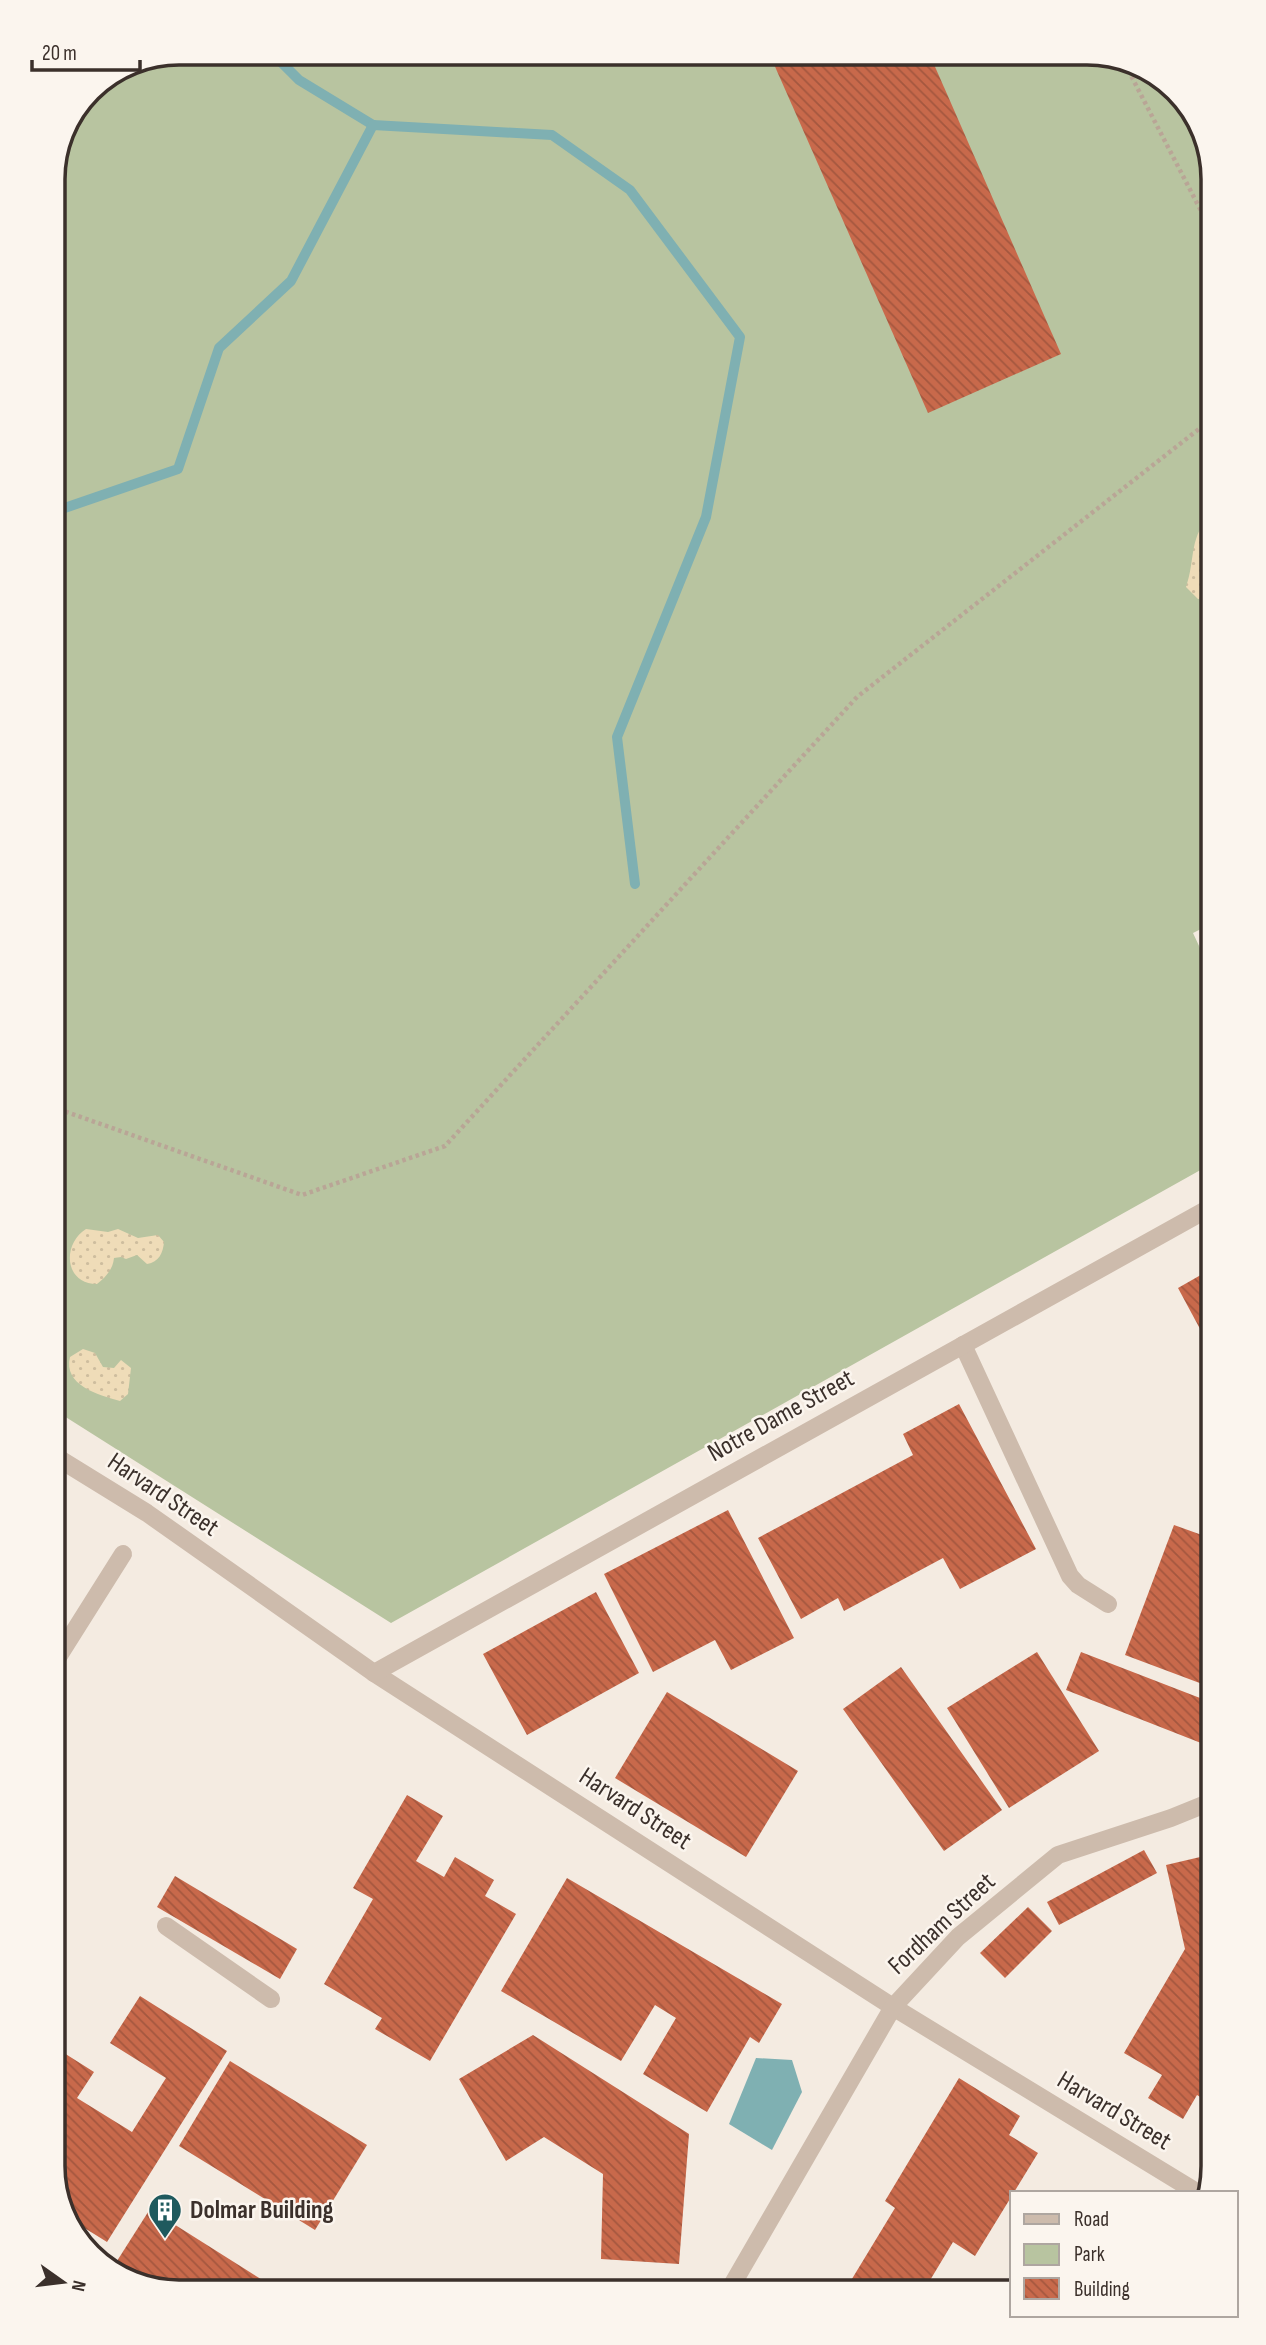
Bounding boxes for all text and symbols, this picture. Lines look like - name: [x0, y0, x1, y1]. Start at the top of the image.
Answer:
- scale bar: [32, 28, 140, 72]
- text: 20 m: [42, 41, 77, 66]
- street label: Notre Dame Street: [702, 1363, 860, 1469]
- street label: Harvard Street: [102, 1447, 225, 1544]
- street label: Harvard Street: [573, 1761, 697, 1857]
- street label: Fordham Street: [882, 1867, 1002, 1981]
- street label: Harvard Street: [1051, 2065, 1177, 2157]
- building icon: Dolmar Building: [146, 2191, 184, 2240]
- legend: [1010, 2191, 1238, 2317]
- place label: Dolmar Building: [190, 2195, 333, 2226]
- text: Road: [1074, 2207, 1109, 2232]
- text: Park: [1074, 2242, 1105, 2267]
- north arrow: [28, 2247, 98, 2317]
- text: Building: [1074, 2277, 1130, 2302]
- text: N: [66, 2278, 90, 2293]

